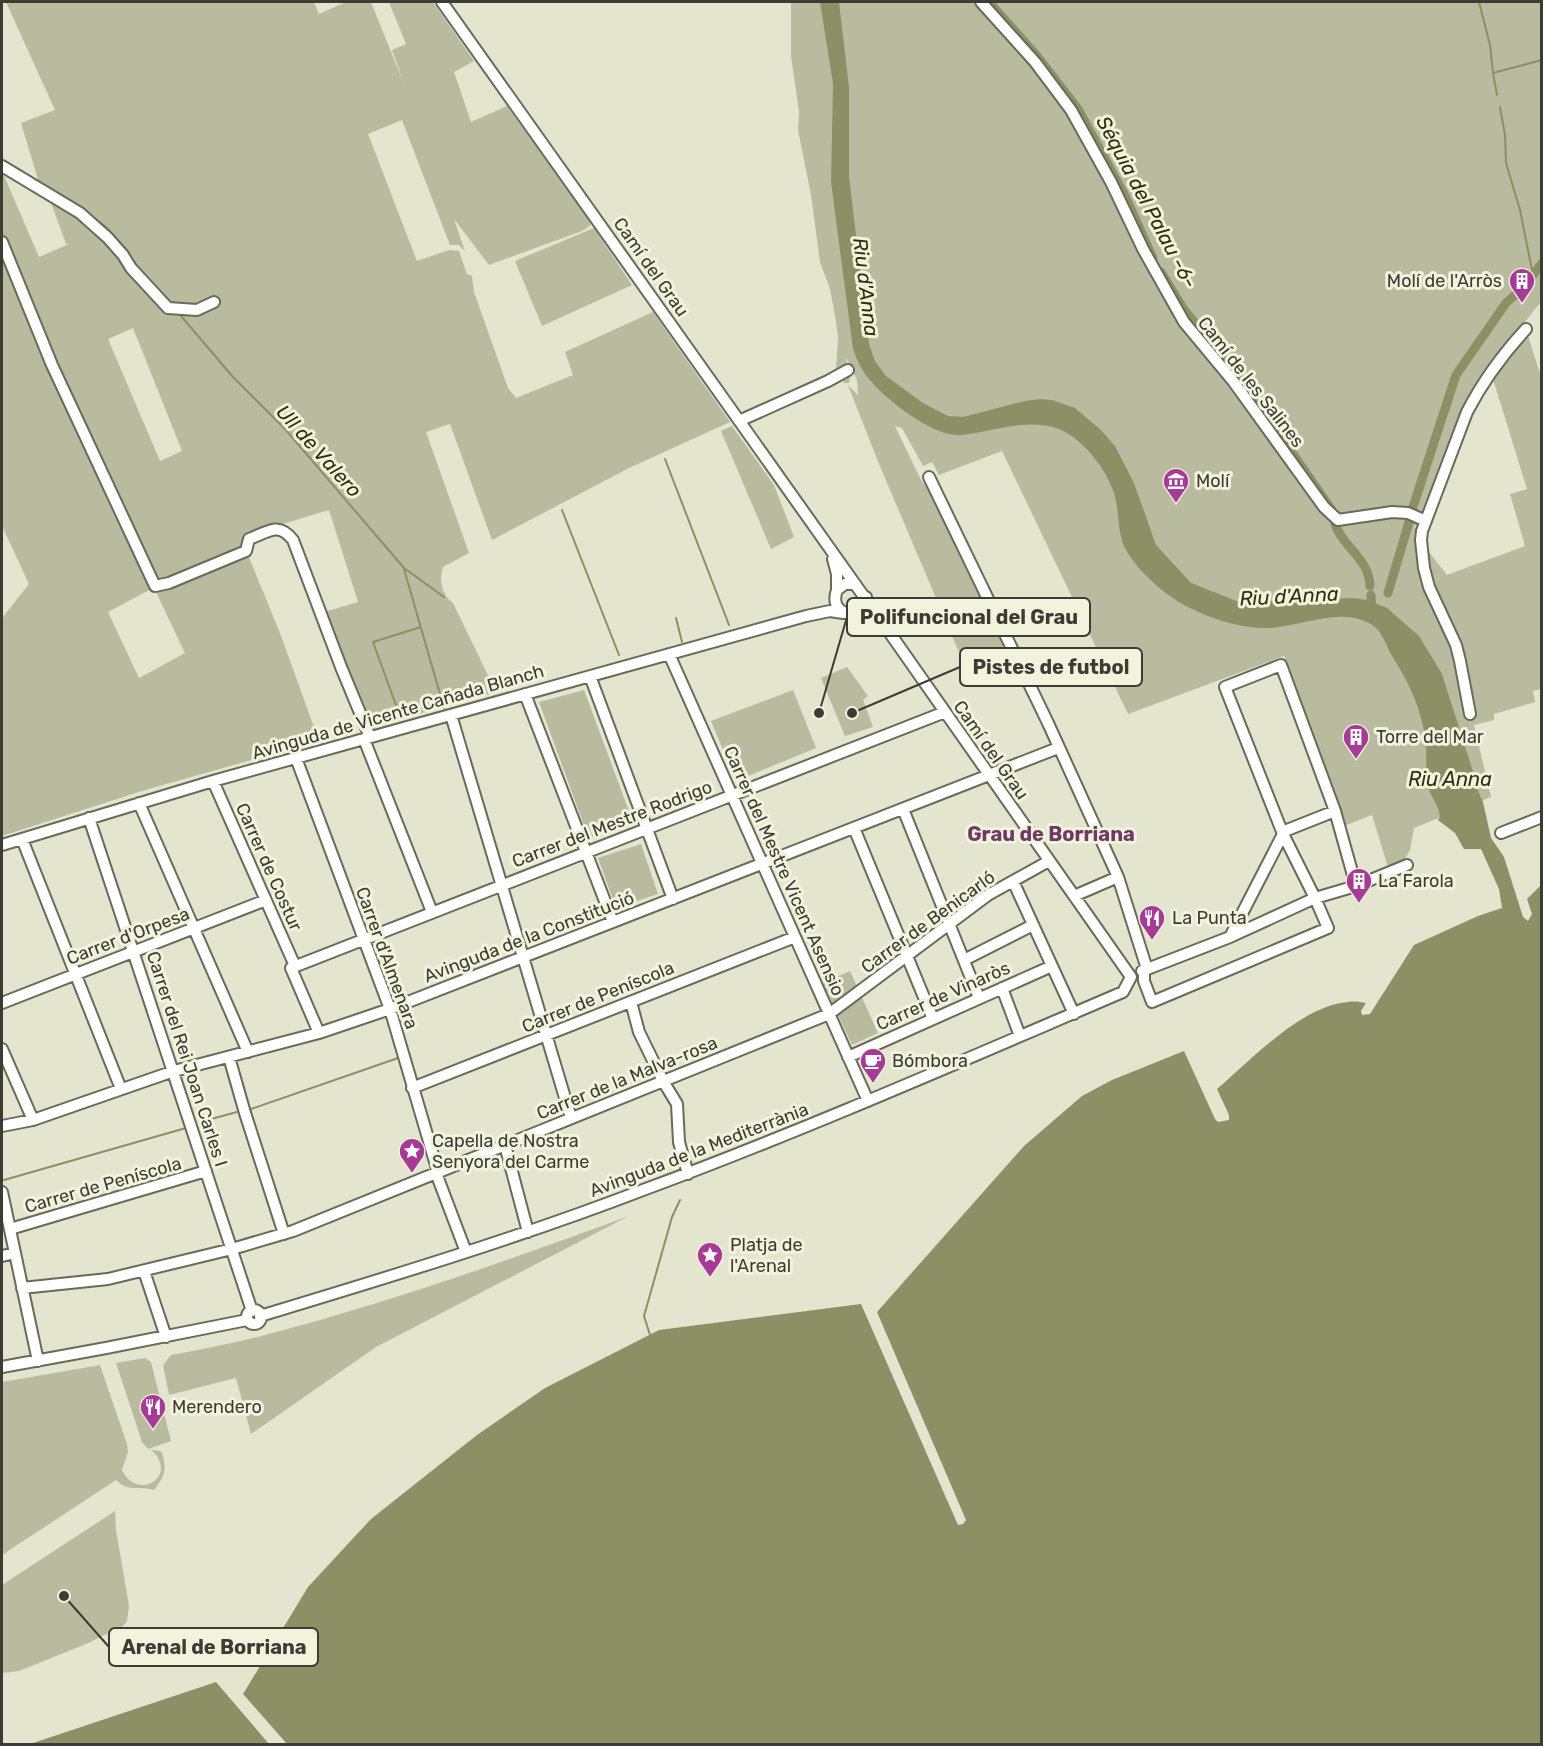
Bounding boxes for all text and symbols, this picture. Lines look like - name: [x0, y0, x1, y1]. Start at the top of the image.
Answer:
- water label: Séquia del Palau -6-: [1091, 112, 1203, 292]
- street label: Camí del Grau: [609, 213, 693, 321]
- water label: Riu d'Anna: [848, 236, 884, 338]
- building icon: Molí de l'Arròs: [1507, 266, 1537, 304]
- place label: Molí de l'Arròs: [1387, 270, 1502, 292]
- street label: Camí de les Salines: [1193, 312, 1309, 452]
- water label: Ull de Valero: [271, 400, 367, 502]
- museum icon: Molí: [1161, 466, 1191, 504]
- place label: Molí: [1196, 470, 1231, 492]
- water label: Riu d'Anna: [1239, 581, 1339, 611]
- callout: Polifuncional del Grau: [847, 598, 1090, 636]
- text: Polifuncional del Grau: [860, 605, 1078, 629]
- callout: Pistes de futbol: [960, 648, 1142, 686]
- text: Pistes de futbol: [973, 655, 1129, 679]
- street label: Avinguda de Vicente Cañada Blanch: [250, 660, 546, 764]
- street label: Camí del Grau: [949, 696, 1033, 804]
- building icon: Torre del Mar: [1341, 722, 1371, 760]
- place label: Torre del Mar: [1376, 726, 1484, 748]
- street label: Carrer del Mestre Vicent Asensio: [719, 743, 849, 999]
- water label: Riu Anna: [1408, 767, 1492, 791]
- street label: Carrer del Mestre Rodrigo: [509, 776, 715, 872]
- street label: Carrer de Costur: [231, 800, 307, 935]
- district label: Grau de Borriana: [967, 822, 1135, 846]
- street label: Carrer de Benicarló: [857, 866, 999, 978]
- building icon: La Farola: [1344, 866, 1374, 904]
- place label: La Farola: [1378, 870, 1454, 892]
- street label: Carrer d'Almenara: [351, 884, 423, 1032]
- street label: Avinguda de la Constitució: [421, 887, 637, 987]
- street label: Carrer d'Orpesa: [63, 902, 193, 970]
- restaurant icon: La Punta: [1137, 903, 1167, 941]
- place label: La Punta: [1172, 907, 1247, 929]
- street label: Carrer del Rei Joan Carles I: [142, 949, 232, 1169]
- street label: Carrer de Peníscola: [519, 956, 677, 1038]
- street label: Carrer de Vinaròs: [873, 957, 1013, 1035]
- street label: Carrer de la Malva-rosa: [533, 1032, 721, 1124]
- cafe icon: Bómbora: [858, 1046, 888, 1084]
- place label: Bómbora: [892, 1050, 968, 1072]
- street label: Avinguda de la Mediterrània: [587, 1098, 811, 1202]
- place label: Capella de Nostra Senyora del Carme: [432, 1130, 589, 1173]
- place icon: Capella de Nostra Senyora del Carme: [397, 1136, 427, 1174]
- street label: Carrer de Peníscola: [22, 1152, 184, 1218]
- place label: Platja de l'Arenal: [730, 1234, 803, 1277]
- place icon: Platja de l'Arenal: [695, 1240, 725, 1278]
- restaurant icon: Merendero: [138, 1392, 168, 1430]
- place label: Merendero: [172, 1396, 262, 1418]
- callout: Arenal de Borriana: [109, 1628, 318, 1666]
- text: Arenal de Borriana: [121, 1635, 307, 1659]

